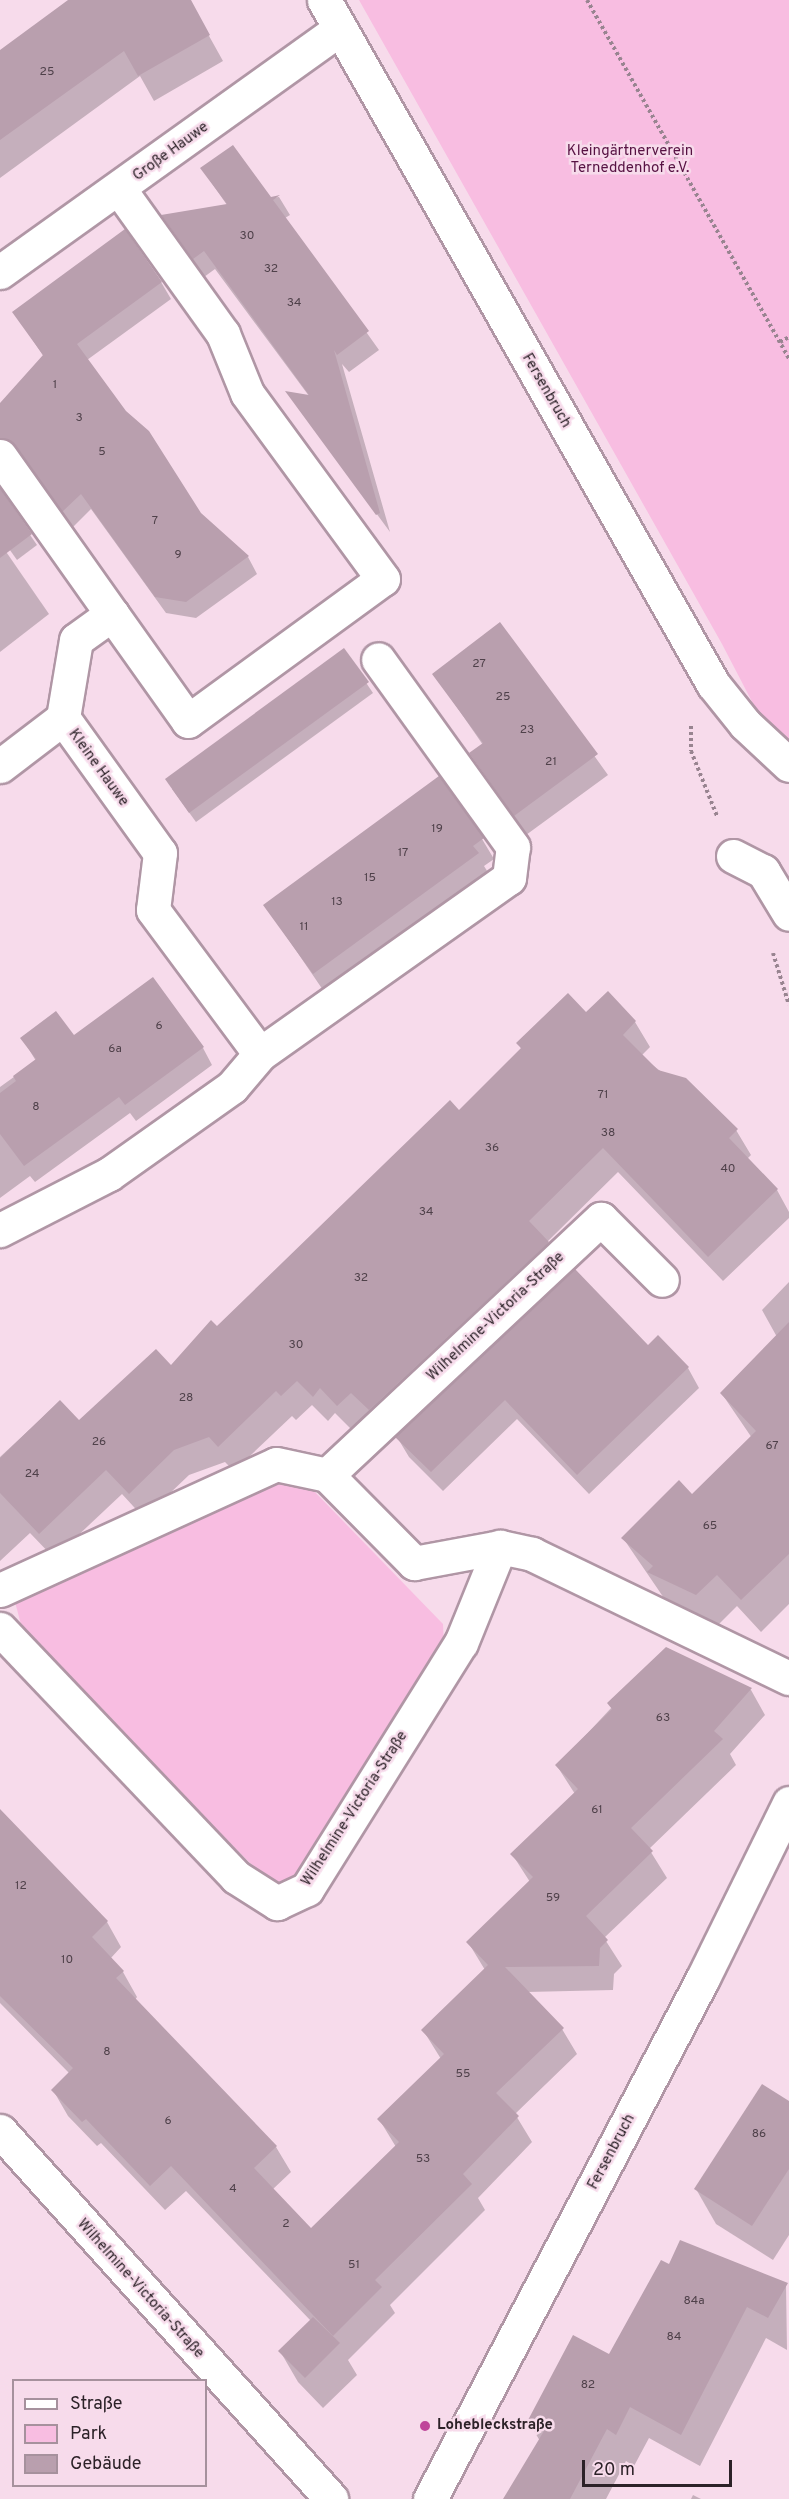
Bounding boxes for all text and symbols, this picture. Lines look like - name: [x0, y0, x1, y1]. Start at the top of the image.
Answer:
- house number: 25: [40, 66, 54, 80]
- street label: Große Hauwe: [130, 119, 212, 185]
- park label: Kleingärtnerverein Terneddenhof e.V.: [567, 142, 693, 177]
- house number: 30: [240, 230, 254, 244]
- house number: 32: [264, 263, 278, 277]
- house number: 34: [287, 297, 301, 311]
- street label: Fersenbruch: [517, 351, 575, 431]
- house number: 1: [53, 379, 57, 393]
- house number: 3: [75, 412, 83, 426]
- house number: 5: [98, 446, 106, 460]
- house number: 7: [152, 515, 158, 529]
- house number: 9: [174, 549, 182, 563]
- house number: 27: [472, 658, 486, 672]
- house number: 25: [496, 691, 510, 705]
- house number: 23: [520, 724, 534, 738]
- street label: Kleine Hauwe: [64, 726, 132, 810]
- house number: 21: [545, 756, 557, 770]
- house number: 19: [431, 823, 443, 837]
- house number: 17: [398, 847, 408, 861]
- house number: 15: [364, 872, 376, 886]
- house number: 13: [331, 896, 343, 910]
- house number: 11: [300, 921, 308, 935]
- house number: 6: [155, 1020, 163, 1034]
- house number: 6a: [108, 1043, 122, 1057]
- house number: 71: [598, 1089, 608, 1103]
- house number: 8: [32, 1101, 40, 1115]
- house number: 38: [601, 1127, 615, 1141]
- house number: 36: [485, 1142, 499, 1156]
- house number: 40: [720, 1163, 736, 1177]
- house number: 34: [419, 1206, 433, 1220]
- street label: Wilhelmine-Victoria-Straße: [424, 1249, 568, 1385]
- house number: 32: [354, 1272, 368, 1286]
- house number: 30: [289, 1339, 303, 1353]
- house number: 28: [179, 1392, 193, 1406]
- house number: 26: [92, 1436, 106, 1450]
- house number: 67: [765, 1440, 779, 1454]
- house number: 24: [25, 1468, 39, 1482]
- house number: 65: [703, 1520, 717, 1534]
- house number: 63: [656, 1712, 670, 1726]
- street label: Wilhelmine-Victoria-Straße: [298, 1728, 412, 1890]
- house number: 61: [591, 1804, 603, 1818]
- house number: 12: [15, 1880, 27, 1894]
- house number: 59: [546, 1892, 560, 1906]
- house number: 10: [61, 1954, 73, 1968]
- house number: 8: [103, 2046, 111, 2060]
- house number: 55: [456, 2068, 470, 2082]
- street label: Fersenbruch: [585, 2111, 639, 2193]
- house number: 6: [164, 2115, 172, 2129]
- house number: 86: [752, 2128, 766, 2142]
- house number: 53: [416, 2153, 430, 2167]
- house number: 4: [229, 2183, 237, 2197]
- street label: Wilhelmine-Victoria-Straße: [73, 2216, 207, 2362]
- house number: 2: [282, 2218, 290, 2232]
- house number: 51: [348, 2259, 360, 2273]
- house number: 84a: [683, 2295, 705, 2309]
- house number: 84: [667, 2331, 681, 2345]
- legend: [12, 2379, 207, 2487]
- house number: 82: [581, 2379, 595, 2393]
- text: Straße: [70, 2393, 122, 2416]
- place label: Lohebleckstraße: [437, 2417, 553, 2435]
- marker: Lohebleckstraße: [418, 2419, 432, 2433]
- text: Park: [70, 2423, 107, 2446]
- scale bar: [585, 2448, 735, 2486]
- text: Gebäude: [70, 2453, 142, 2476]
- text: 20 m: [593, 2459, 635, 2482]

